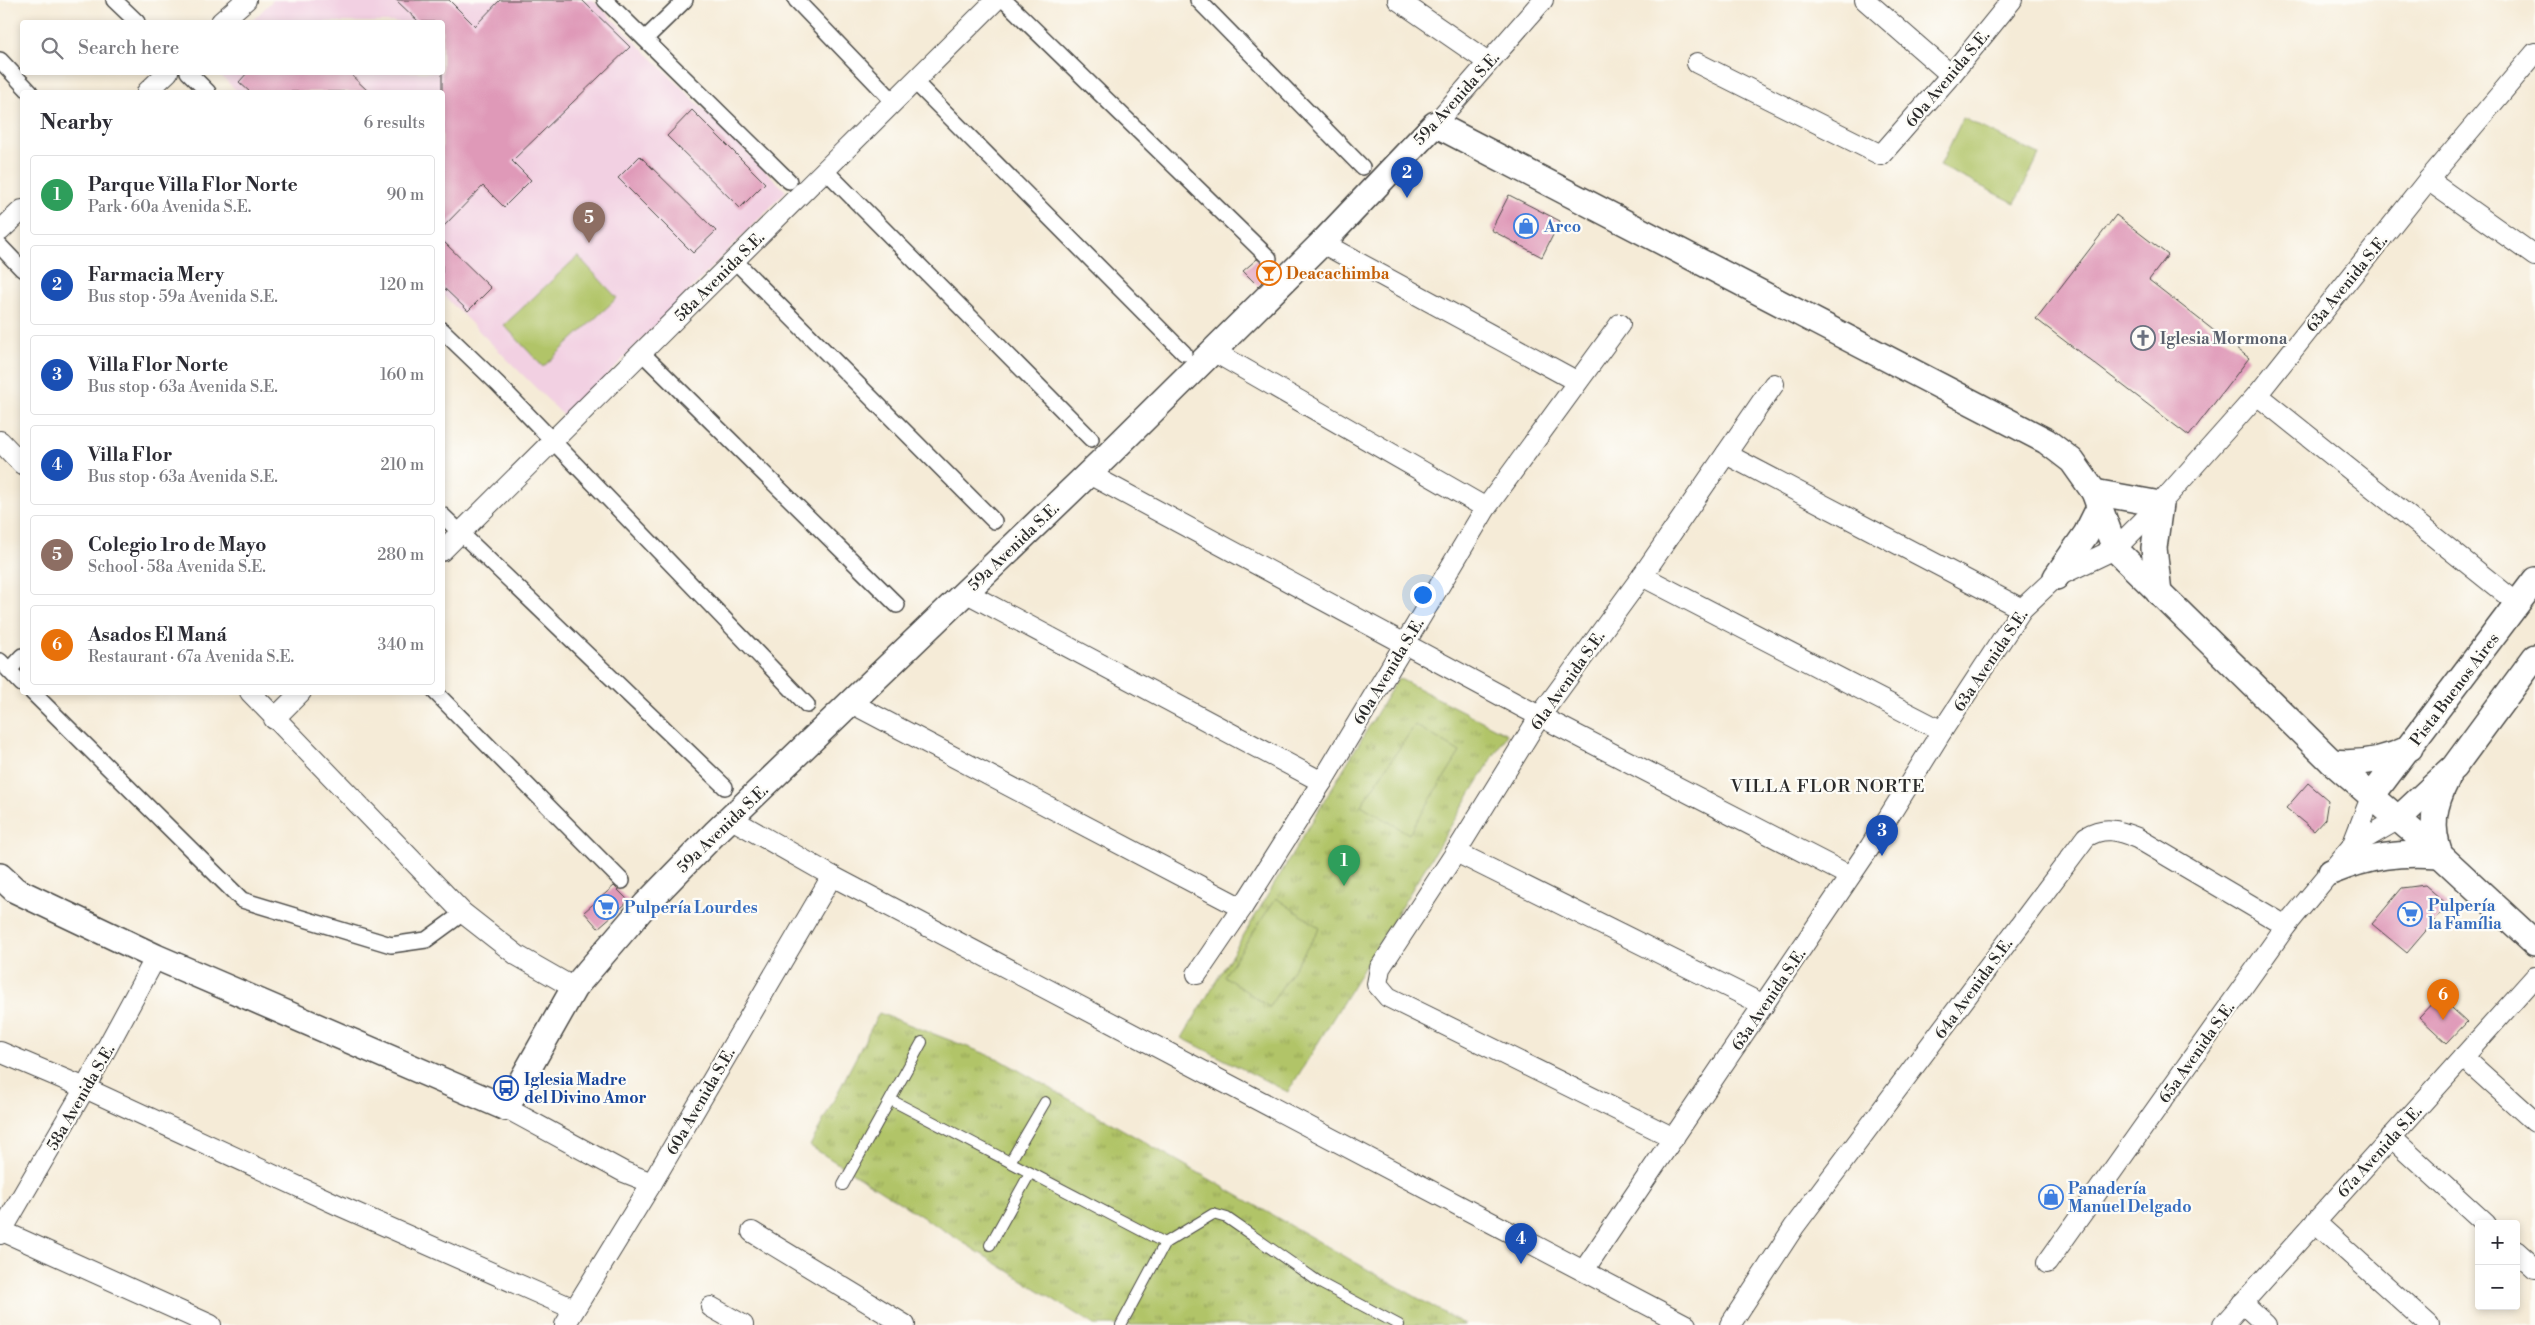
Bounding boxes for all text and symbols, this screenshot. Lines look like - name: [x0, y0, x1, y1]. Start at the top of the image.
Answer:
- search box: [20, 20, 445, 75]
- street label: 60a Avenida S.E.: [1901, 26, 1994, 131]
- icon: search: [38, 34, 66, 62]
- text: Search here: [78, 36, 179, 60]
- street label: 59a Avenida S.E.: [1409, 48, 1504, 150]
- text: Nearby: [40, 110, 113, 136]
- text: 6 results: [364, 113, 425, 133]
- pin: 2: [1391, 157, 1423, 198]
- text: Parque Villa Flor Norte: [88, 173, 298, 197]
- text: 1: [53, 185, 61, 205]
- text: 90 m: [386, 185, 424, 205]
- text: Park · 60a Avenida S.E.: [88, 197, 251, 217]
- pin: 5: [573, 202, 605, 243]
- shop icon: Arco: [1513, 213, 1539, 239]
- place label: Arco: [1543, 217, 1581, 237]
- street label: 58a Avenida S.E.: [671, 228, 769, 326]
- street label: 63a Avenida S.E.: [2302, 231, 2392, 336]
- bar icon: Deacachimba: [1256, 260, 1282, 286]
- text: Farmacia Mery: [88, 263, 224, 287]
- place label: Deacachimba: [1286, 264, 1390, 284]
- text: 2: [52, 275, 62, 295]
- text: 120 m: [380, 275, 424, 295]
- text: Bus stop · 59a Avenida S.E.: [88, 287, 278, 307]
- church icon: Iglesia Mormona: [2130, 325, 2156, 351]
- place label: Iglesia Mormona: [2160, 329, 2288, 349]
- text: Villa Flor Norte: [88, 353, 228, 377]
- text: 3: [52, 365, 62, 385]
- text: 160 m: [380, 365, 424, 385]
- text: Bus stop · 63a Avenida S.E.: [88, 377, 278, 397]
- text: Villa Flor: [88, 443, 172, 467]
- text: 4: [52, 455, 62, 475]
- text: 210 m: [380, 455, 424, 475]
- text: Bus stop · 63a Avenida S.E.: [88, 467, 278, 487]
- street label: 59a Avenida S.E.: [964, 498, 1063, 595]
- text: Colegio 1ro de Mayo: [88, 533, 266, 557]
- text: 5: [52, 545, 62, 565]
- text: 280 m: [377, 545, 424, 565]
- text: School · 58a Avenida S.E.: [88, 557, 266, 577]
- your location: [1410, 582, 1436, 608]
- street label: 63a Avenida S.E.: [1949, 606, 2032, 716]
- street label: 60a Avenida S.E.: [1349, 615, 1429, 728]
- text: Asados El Maná: [88, 623, 227, 647]
- street label: 61a Avenida S.E.: [1526, 627, 1609, 734]
- street label: Pista Buenos Aires: [2406, 629, 2504, 750]
- text: 6: [52, 635, 62, 655]
- text: 340 m: [377, 635, 424, 655]
- text: Restaurant · 67a Avenida S.E.: [88, 647, 294, 667]
- district label: VILLA FLOR NORTE: [1730, 775, 1925, 798]
- street label: 59a Avenida S.E.: [673, 780, 772, 877]
- pin: 3: [1866, 815, 1898, 856]
- pin: 1: [1328, 845, 1360, 886]
- supermarket icon: Pulpería Lourdes: [593, 894, 619, 920]
- place label: Pulpería la Família: [2428, 896, 2502, 934]
- place label: Pulpería Lourdes: [624, 898, 758, 918]
- supermarket icon: Pulpería la Família: [2397, 901, 2423, 927]
- street label: 64a Avenida S.E.: [1930, 934, 2017, 1043]
- street label: 63a Avenida S.E.: [1727, 945, 1810, 1055]
- pin: 6: [2427, 979, 2459, 1020]
- street label: 65a Avenida S.E.: [2154, 998, 2239, 1107]
- street label: 58a Avenida S.E.: [42, 1041, 119, 1154]
- street label: 60a Avenida S.E.: [662, 1044, 740, 1159]
- place label: Iglesia Madre del Divino Amor: [524, 1070, 647, 1108]
- bus stop icon: Iglesia Madre del Divino Amor: [493, 1075, 519, 1101]
- street label: 67a Avenida S.E.: [2333, 1101, 2426, 1202]
- place label: Panadería Manuel Delgado: [2068, 1179, 2192, 1217]
- shop icon: Panadería Manuel Delgado: [2038, 1184, 2064, 1210]
- map controls: [2475, 1220, 2520, 1310]
- button: +: [2475, 1220, 2520, 1265]
- pin: 4: [1505, 1223, 1537, 1264]
- button: −: [2475, 1265, 2520, 1310]

